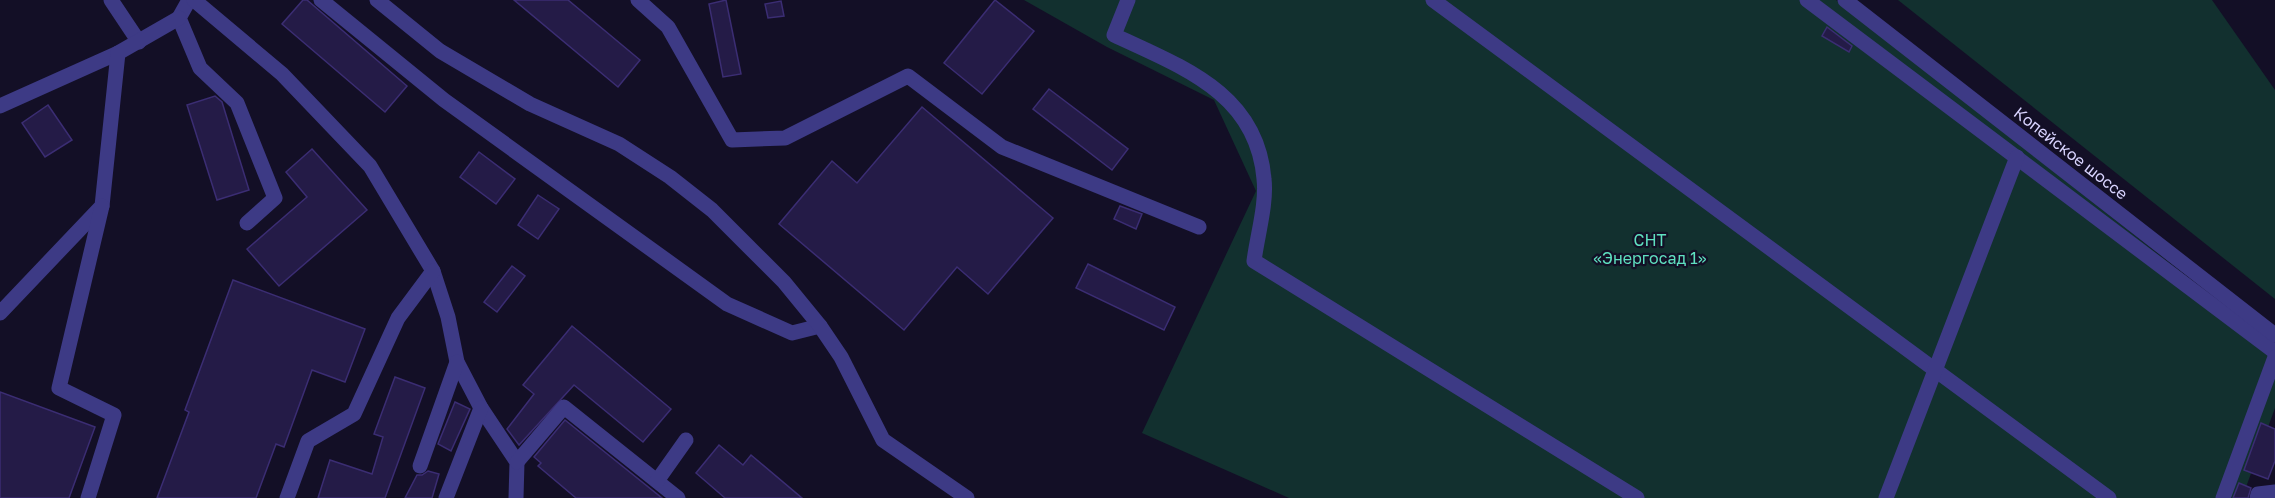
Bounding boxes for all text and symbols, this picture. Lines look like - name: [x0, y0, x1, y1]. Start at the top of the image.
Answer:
- street label: Копейское шоссе: [2010, 102, 2132, 204]
- park label: СНТ «Энергосад 1»: [1593, 230, 1707, 268]

